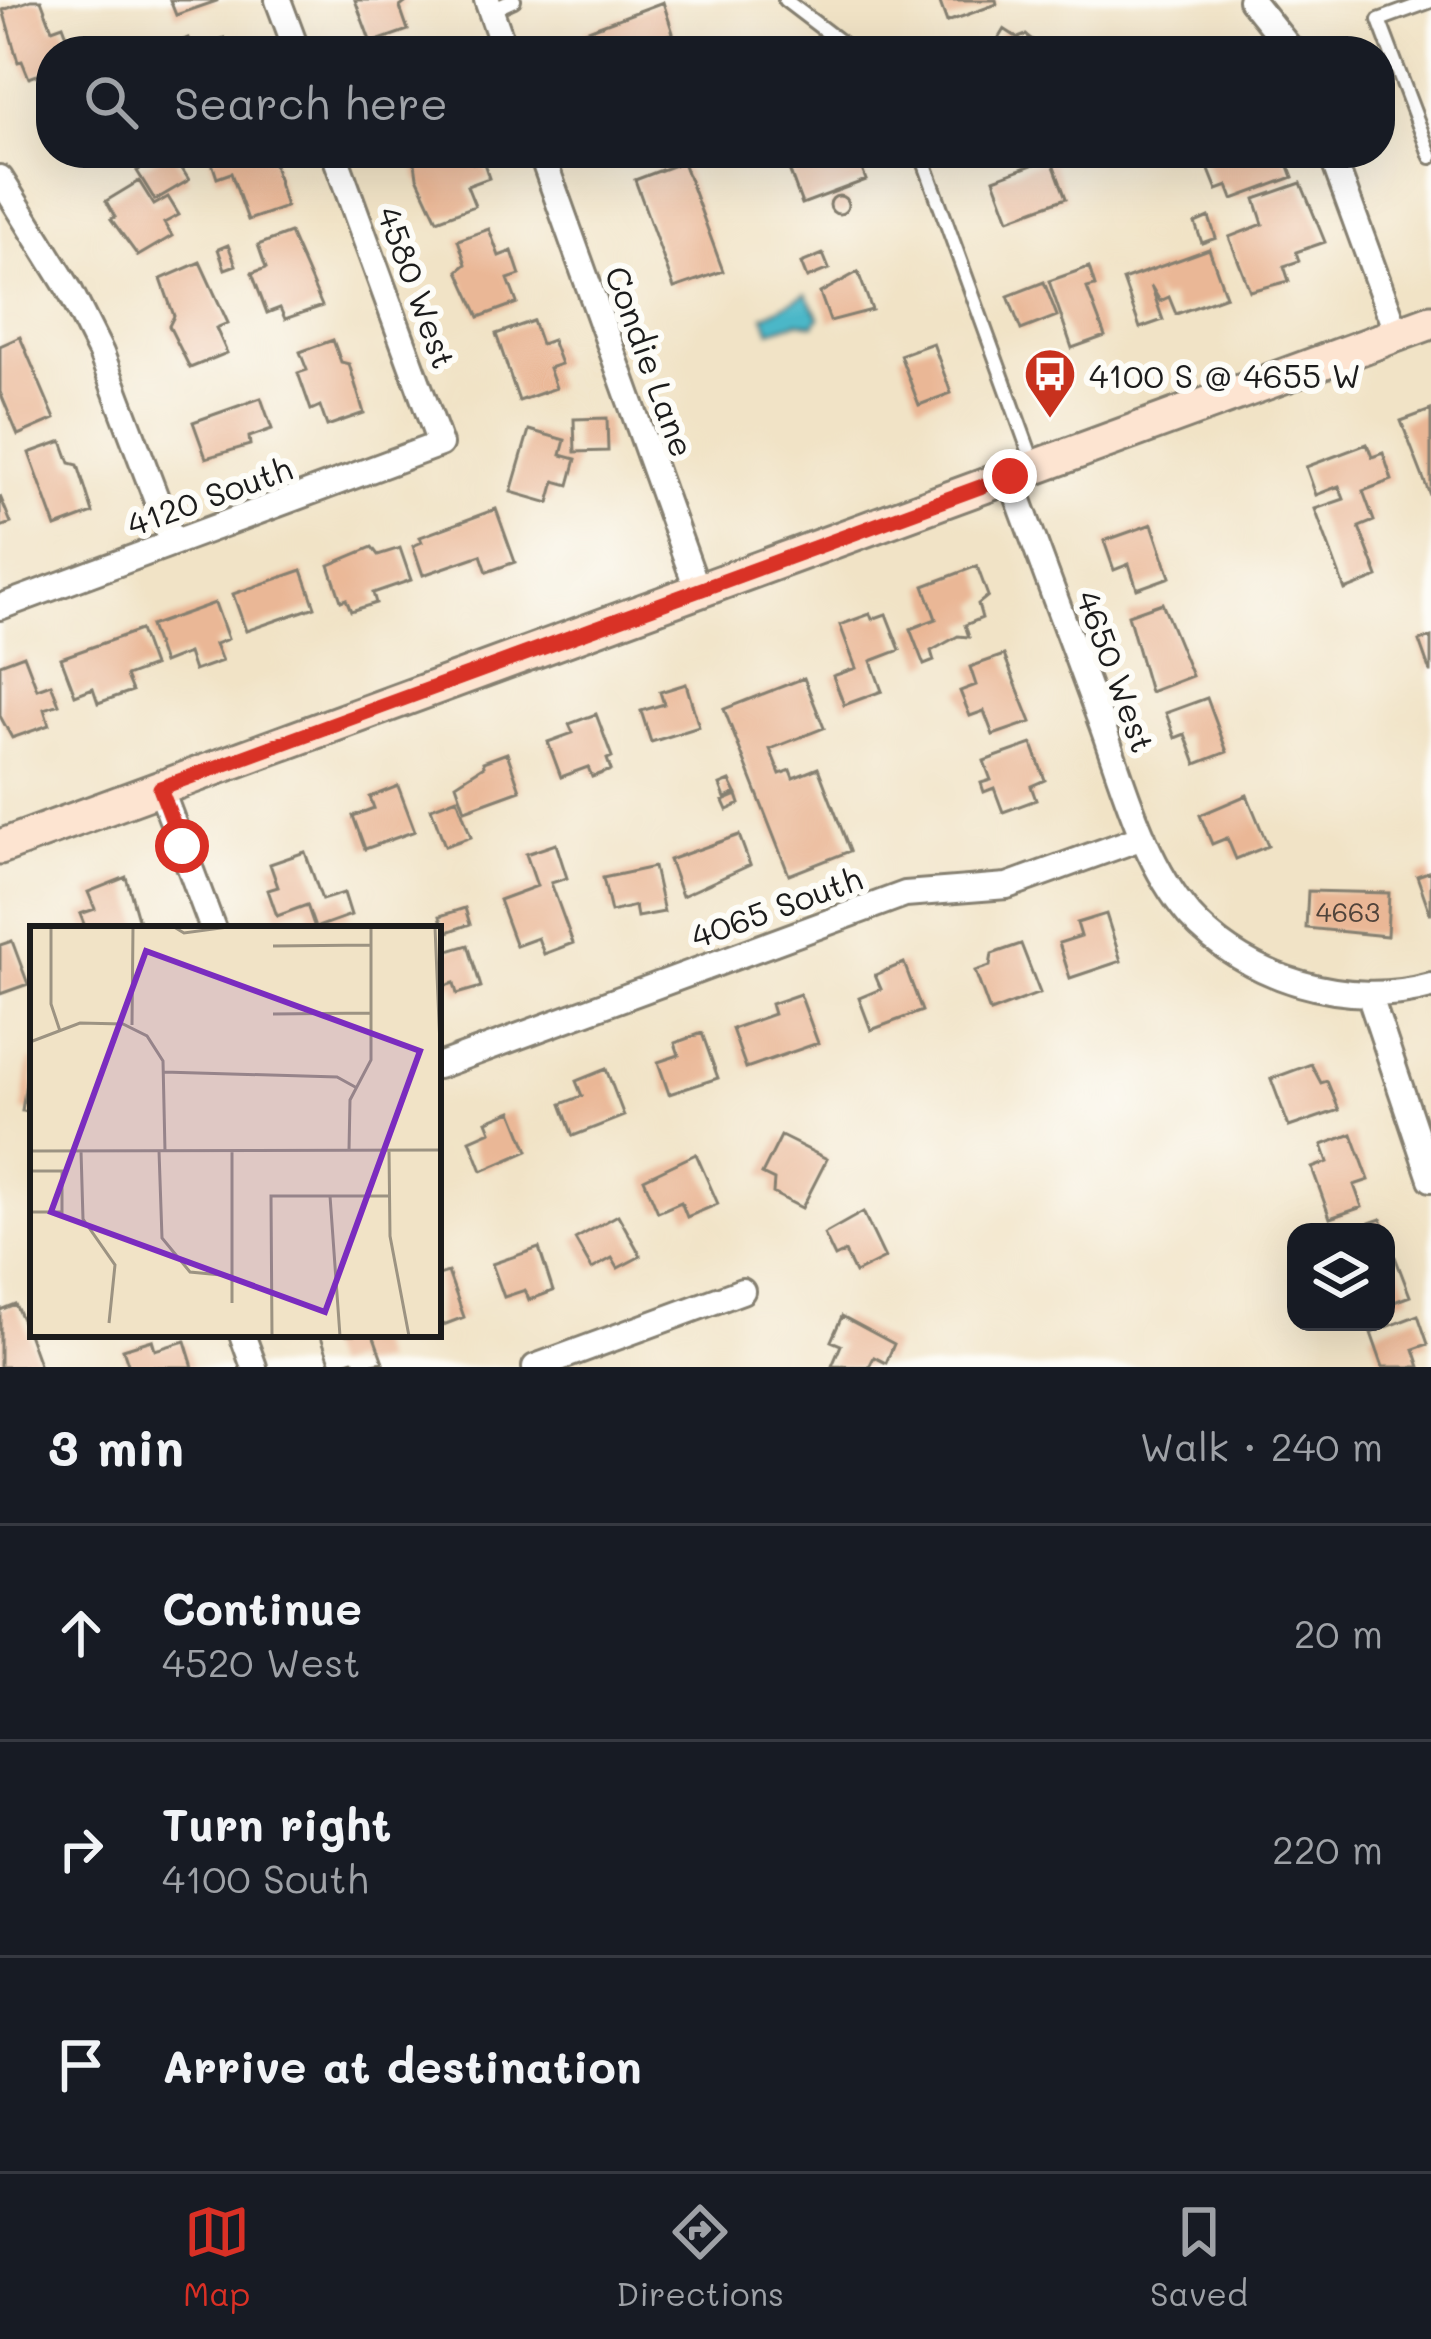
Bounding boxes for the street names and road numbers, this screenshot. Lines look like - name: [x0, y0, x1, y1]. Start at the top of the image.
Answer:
- street label: 4580 West: [369, 200, 467, 374]
- street label: Condie Lane: [597, 260, 705, 462]
- street label: 4120 South: [120, 445, 298, 545]
- street label: 4650 West: [1068, 584, 1166, 758]
- street label: 4065 South: [685, 855, 867, 957]

